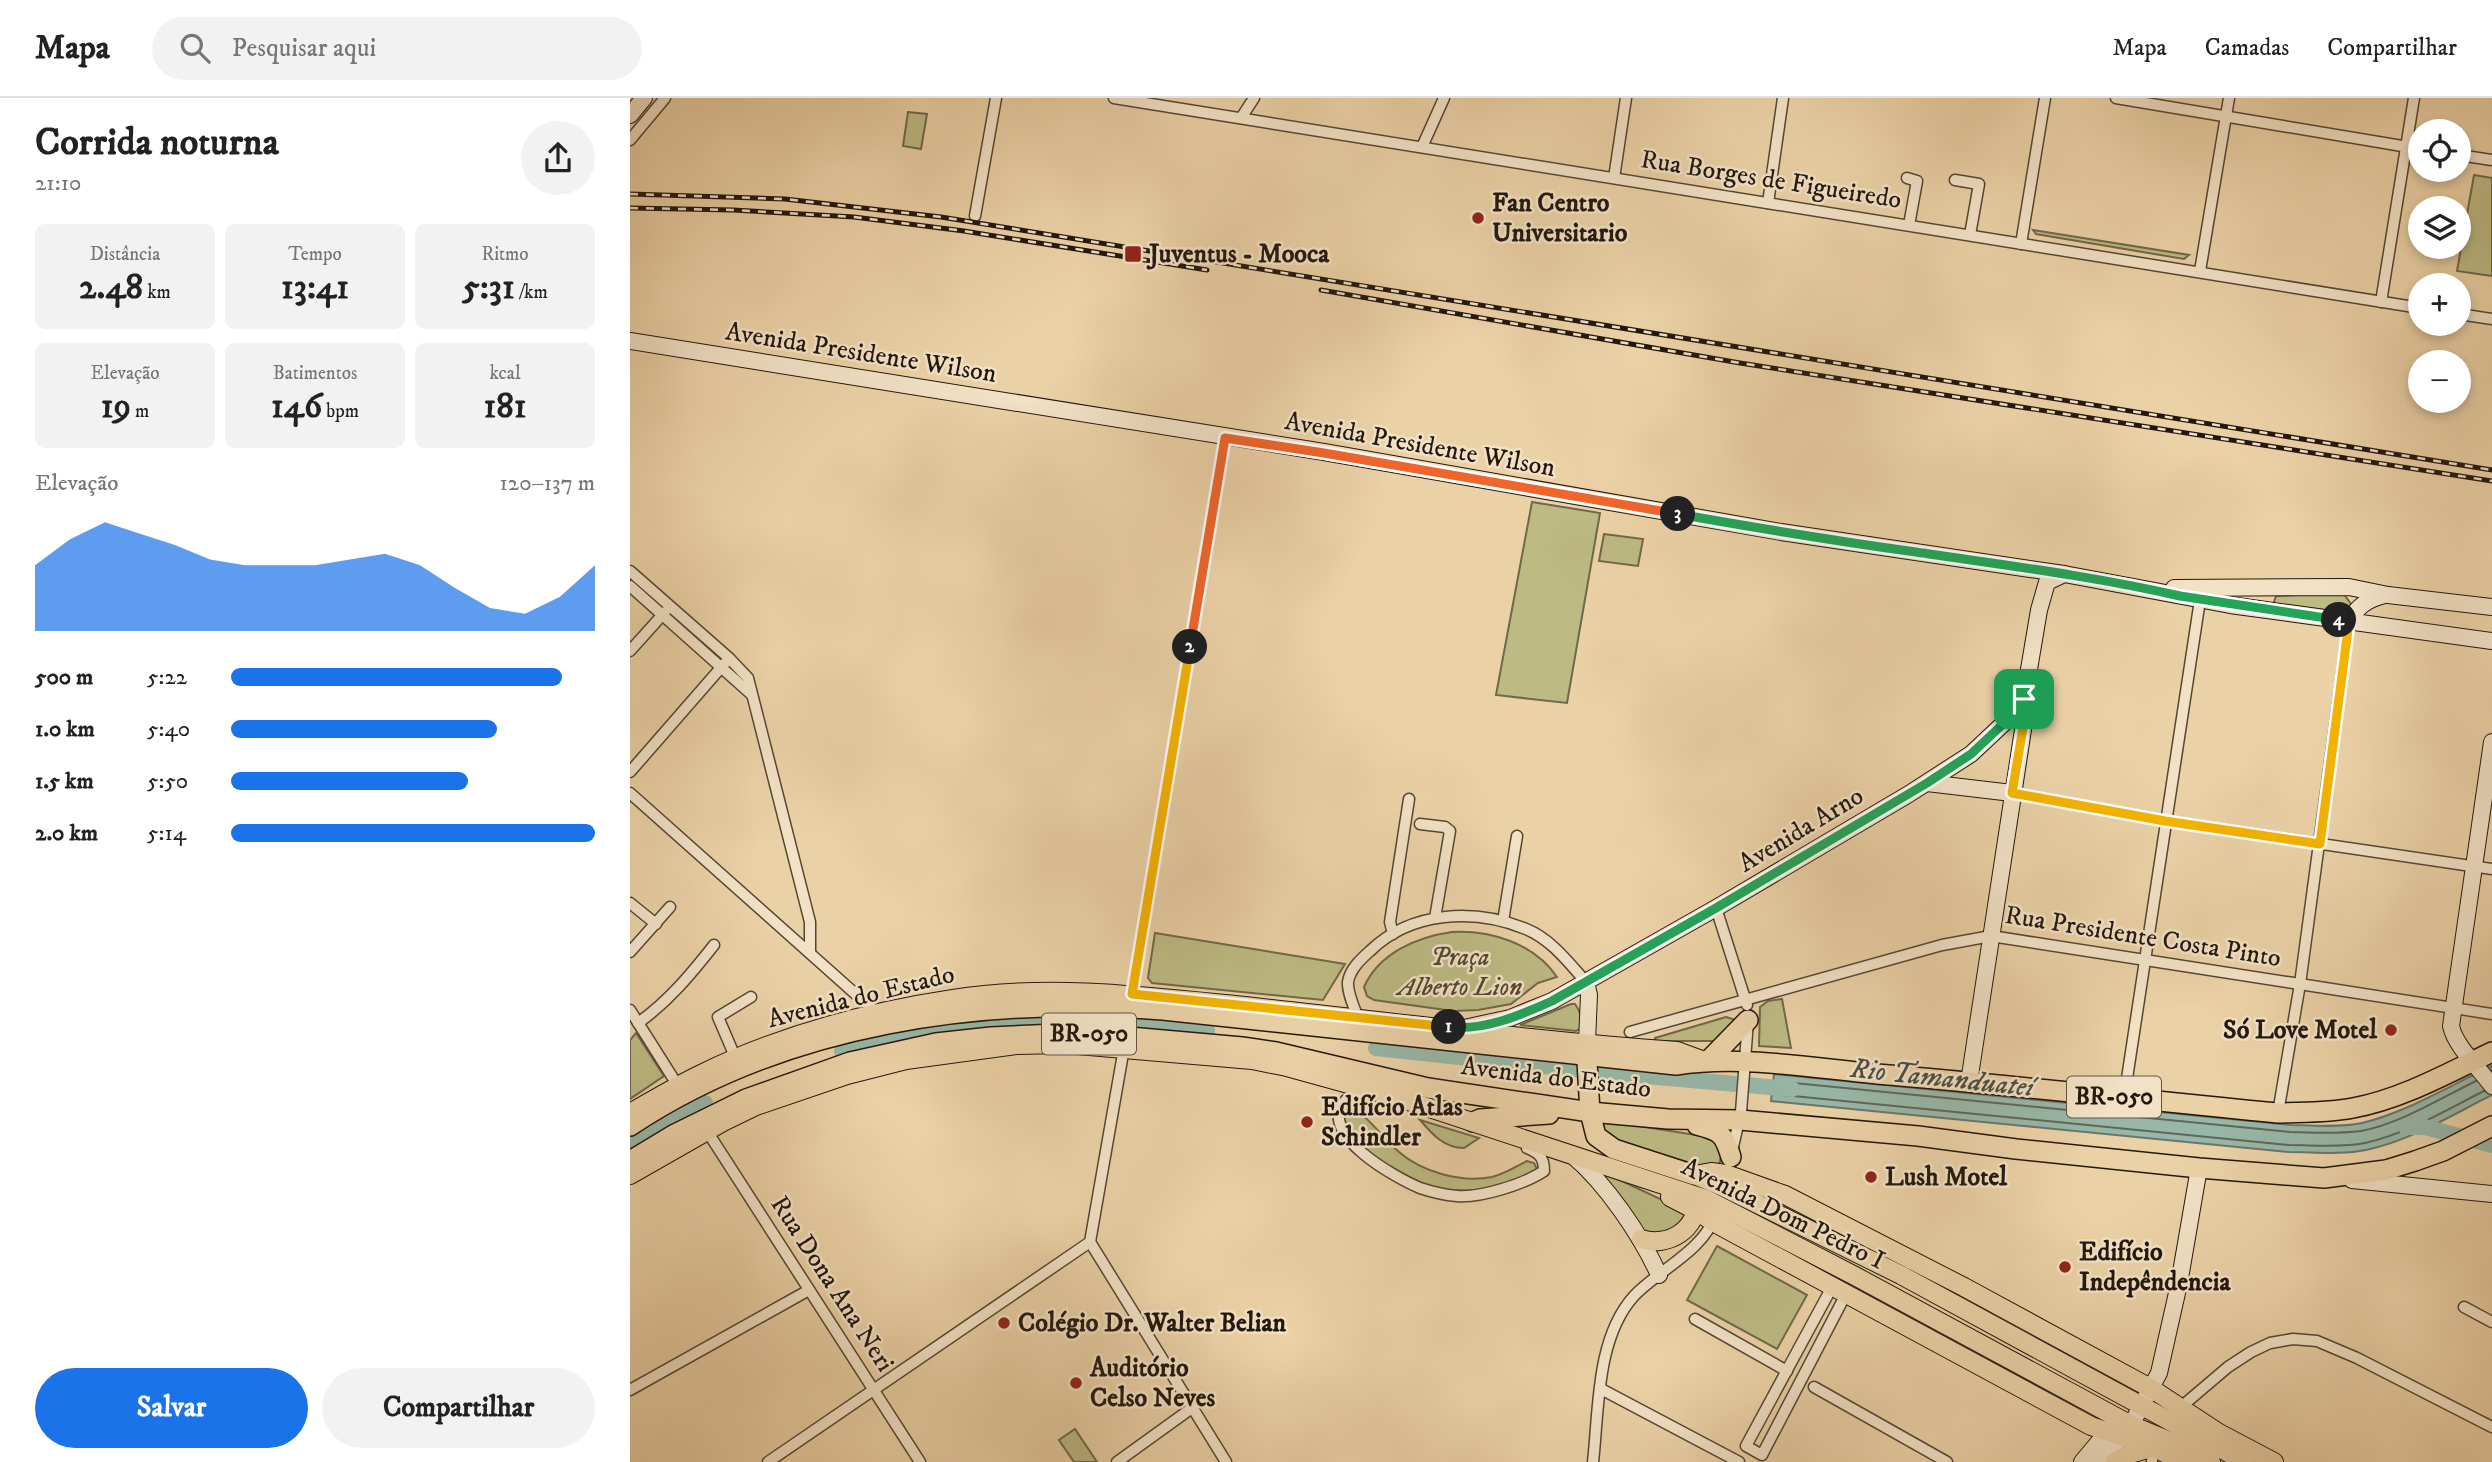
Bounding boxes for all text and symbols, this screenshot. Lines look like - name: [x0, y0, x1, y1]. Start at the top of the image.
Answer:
- search box: [152, 17, 642, 80]
- text: Mapa: [35, 28, 110, 69]
- icon: search: [176, 29, 214, 67]
- text: Pesquisar aqui: [232, 32, 376, 65]
- text: Mapa: [2112, 33, 2167, 63]
- text: Camadas: [2205, 33, 2289, 63]
- text: Compartilhar: [2327, 33, 2457, 63]
- text: Corrida noturna: [35, 119, 279, 167]
- map controls: [2408, 119, 2471, 413]
- button: locate: [2408, 119, 2471, 182]
- button: share: [521, 121, 595, 195]
- street label: Rua Borges de Figueiredo: [1638, 143, 1904, 217]
- text: 21:10: [35, 169, 81, 198]
- place label: Fan Centro Universitario: [1492, 187, 1628, 250]
- button: layers: [2408, 196, 2471, 259]
- marker: Fan Centro Universitario: [1470, 210, 1486, 226]
- place label: Juventus - Mooca: [1146, 238, 1330, 271]
- text: Distância: [90, 243, 160, 266]
- text: Tempo: [288, 243, 342, 266]
- text: Ritmo: [482, 243, 529, 266]
- marker: Juventus - Mooca: [1123, 244, 1143, 264]
- text: 2.48: [79, 266, 143, 310]
- text: 13:41: [281, 266, 349, 310]
- text: 5:31: [462, 266, 515, 310]
- button: +: [2408, 273, 2471, 336]
- text: km: [143, 281, 171, 304]
- text: /km: [515, 281, 548, 304]
- street label: Avenida Presidente Wilson: [723, 315, 999, 391]
- button: −: [2408, 350, 2471, 413]
- text: Elevação: [91, 362, 159, 385]
- text: Batimentos: [273, 362, 357, 385]
- text: kcal: [489, 362, 521, 385]
- text: 19: [101, 385, 131, 429]
- text: 146: [271, 385, 322, 429]
- text: 181: [483, 385, 527, 429]
- text: m: [131, 400, 149, 423]
- text: bpm: [322, 400, 359, 423]
- street label: Avenida Presidente Wilson: [1282, 405, 1558, 485]
- text: Elevação: [35, 469, 118, 498]
- text: 120–137 m: [499, 469, 595, 498]
- pin: 3: [1660, 496, 1696, 532]
- text: 3: [1674, 502, 1681, 525]
- pin: 4: [2322, 602, 2356, 638]
- text: 4: [2333, 608, 2344, 631]
- pin: 2: [1172, 630, 1208, 664]
- text: 2: [1185, 635, 1194, 658]
- text: 500 m: [35, 663, 93, 692]
- text: 5:22: [147, 663, 187, 692]
- pin: [1994, 669, 2054, 729]
- icon: arrive: [2005, 680, 2043, 718]
- text: 1.0 km: [35, 715, 95, 744]
- text: 5:40: [147, 715, 190, 744]
- text: 1.5 km: [35, 767, 94, 796]
- text: 5:50: [147, 767, 188, 796]
- street label: Avenida Arno: [1732, 780, 1870, 880]
- text: 2.0 km: [35, 819, 98, 848]
- text: 5:14: [147, 819, 186, 848]
- street label: Rua Presidente Costa Pinto: [2003, 899, 2283, 975]
- park label: Praça Alberto Lion: [1395, 941, 1522, 1004]
- street label: Avenida do Estado: [764, 958, 958, 1036]
- pin: 1: [1432, 1010, 1466, 1044]
- road number: BR-050: [1042, 1014, 1136, 1054]
- place label: Só Love Motel: [2223, 1014, 2378, 1047]
- text: 1: [1445, 1015, 1452, 1038]
- marker: Só Love Motel: [2383, 1022, 2399, 1038]
- street label: Avenida do Estado: [1459, 1050, 1653, 1106]
- water label: Rio Tamanduateí: [1848, 1051, 2040, 1105]
- road number: BR-050: [2067, 1077, 2161, 1118]
- place label: Edifício Atlas Schindler: [1321, 1091, 1463, 1154]
- marker: Edifício Atlas Schindler: [1299, 1114, 1315, 1130]
- street label: Avenida Dom Pedro I: [1676, 1150, 1890, 1278]
- place label: Lush Motel: [1885, 1161, 2008, 1194]
- marker: Lush Motel: [1863, 1169, 1879, 1185]
- street label: Rua Dona Ana Neri: [763, 1190, 901, 1378]
- place label: Edifício Indepêndencia: [2079, 1236, 2231, 1299]
- marker: Edifício Indepêndencia: [2057, 1259, 2073, 1275]
- place label: Colégio Dr. Walter Belian: [1018, 1307, 1286, 1340]
- marker: Colégio Dr. Walter Belian: [996, 1315, 1012, 1331]
- place label: Auditório Celso Neves: [1089, 1352, 1216, 1415]
- button: Salvar: [35, 1368, 308, 1448]
- button: Compartilhar: [322, 1368, 595, 1448]
- marker: Auditório Celso Neves: [1068, 1375, 1084, 1391]

